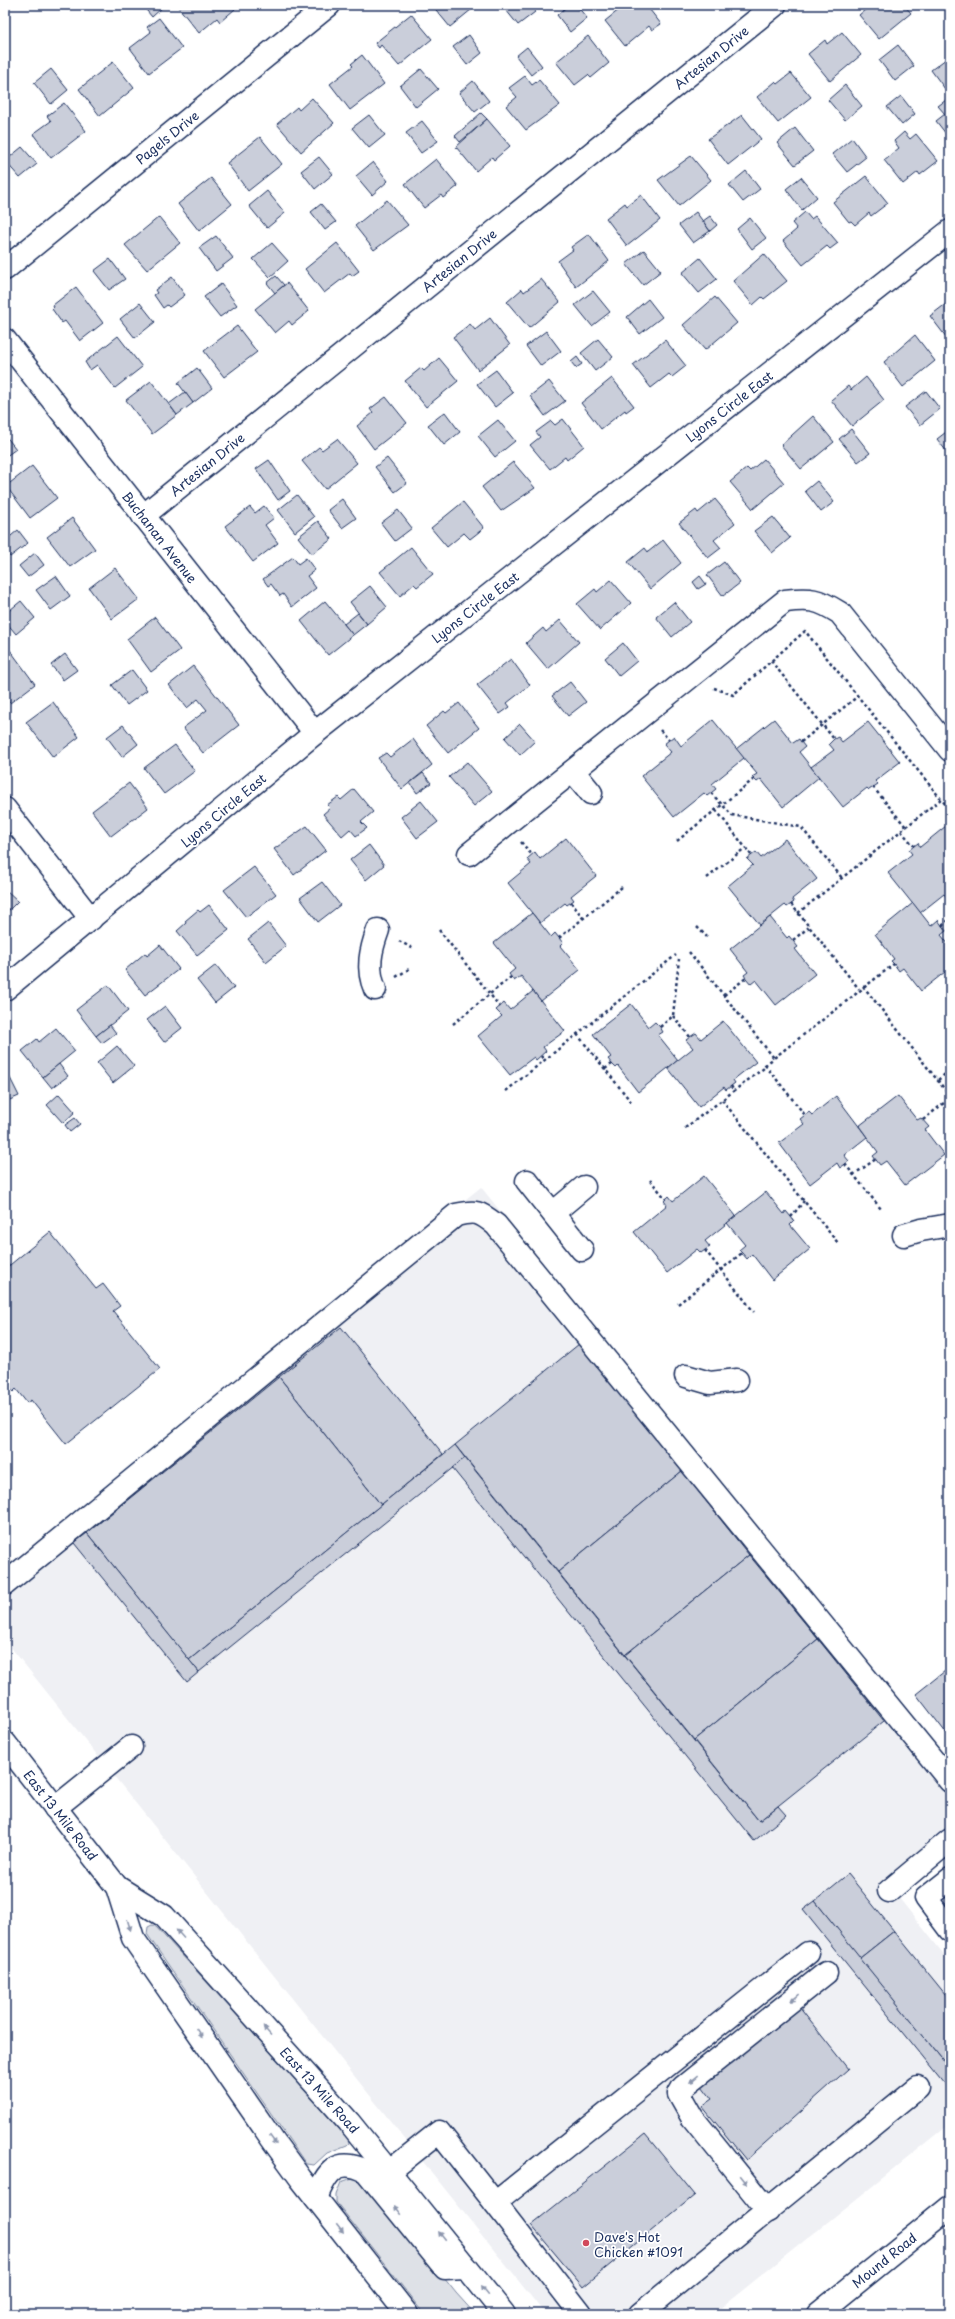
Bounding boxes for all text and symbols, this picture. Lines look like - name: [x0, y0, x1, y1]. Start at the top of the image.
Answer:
- street label: Artesian Drive: [670, 21, 753, 93]
- street label: Pagels Drive: [131, 106, 203, 168]
- street label: Artesian Drive: [418, 224, 501, 296]
- street label: Lyons Circle East: [681, 366, 777, 446]
- street label: Artesian Drive: [166, 428, 249, 500]
- street label: Buchanan Avenue: [118, 487, 202, 587]
- street label: Lyons Circle East: [427, 567, 523, 647]
- street label: Lyons Circle East: [176, 769, 270, 851]
- street label: East 13 Mile Road: [20, 1766, 102, 1864]
- one-way arrow: [126, 1919, 132, 1931]
- one-way arrow: [175, 1929, 185, 1939]
- one-way arrow: [790, 1993, 801, 2002]
- one-way arrow: [262, 2025, 271, 2036]
- one-way arrow: [195, 2028, 203, 2038]
- street label: East 13 Mile Road: [276, 2043, 364, 2137]
- one-way arrow: [688, 2075, 699, 2083]
- one-way arrow: [269, 2135, 277, 2145]
- one-way arrow: [739, 2175, 748, 2186]
- one-way arrow: [394, 2205, 403, 2216]
- one-way arrow: [336, 2223, 345, 2234]
- place label: Dave's Hot Chicken #1091: [594, 2227, 683, 2261]
- street label: Mound Road: [848, 2228, 920, 2292]
- one-way arrow: [437, 2231, 446, 2242]
- marker: Dave's Hot Chicken #1091: [581, 2238, 591, 2248]
- one-way arrow: [480, 2285, 489, 2296]

